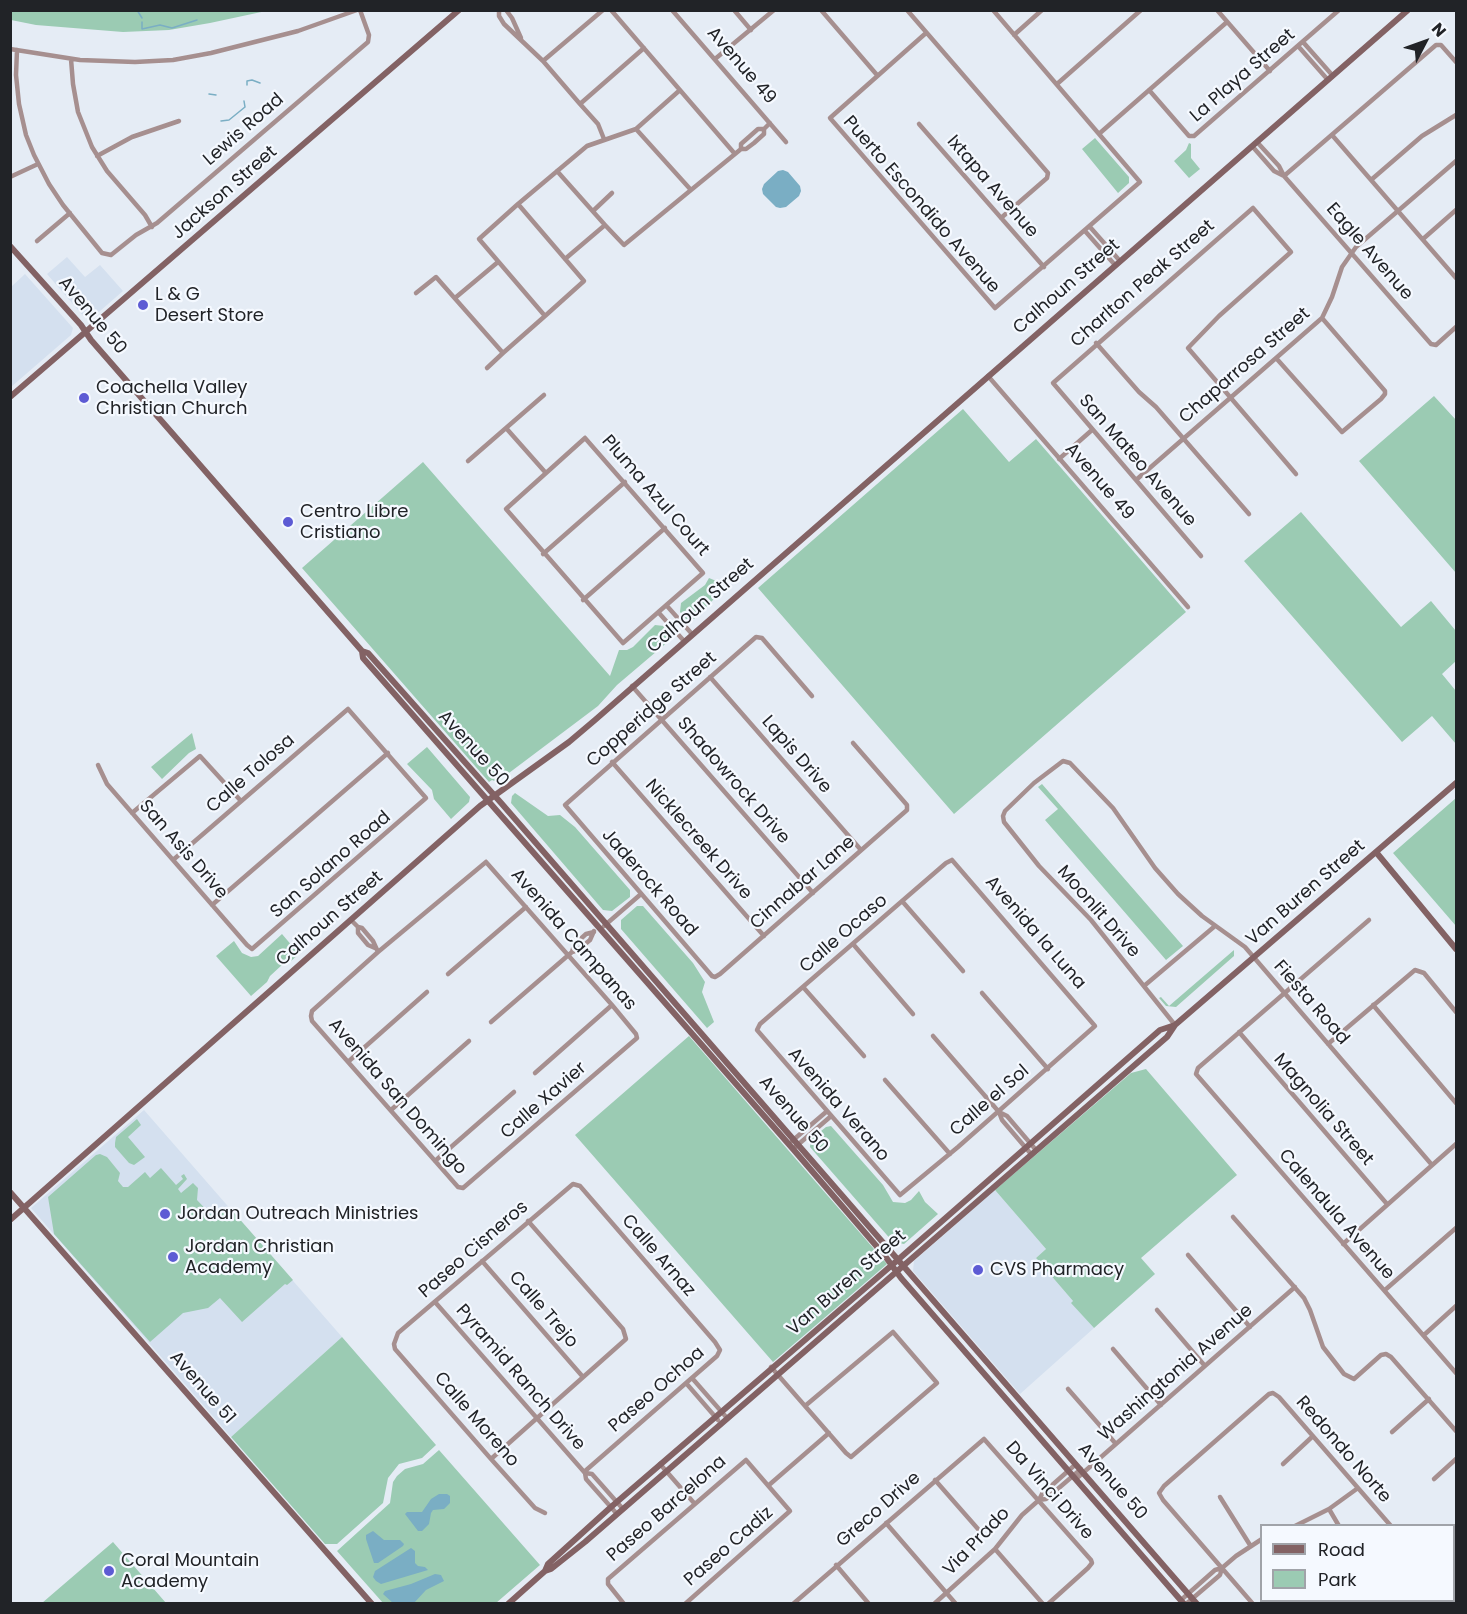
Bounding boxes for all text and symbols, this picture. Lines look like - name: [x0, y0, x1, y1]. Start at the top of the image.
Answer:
- north arrow: [1395, 12, 1455, 72]
- text: N: [1426, 18, 1452, 42]
- street label: Avenue 49: [702, 23, 780, 109]
- street label: La Playa Street: [1186, 25, 1300, 127]
- street label: Lewis Road: [200, 89, 288, 171]
- street label: Puerto Escondido Avenue: [838, 112, 1004, 298]
- street label: Ixtapa Avenue: [942, 131, 1042, 243]
- street label: Jackson Street: [168, 142, 282, 244]
- street label: Eagle Avenue: [1321, 199, 1417, 305]
- street label: Charlton Peak Street: [1067, 216, 1219, 352]
- street label: Calhoun Street: [1009, 235, 1125, 339]
- street label: Avenue 50: [53, 273, 131, 359]
- place label: L & G Desert Store: [155, 284, 264, 326]
- marker: L & G Desert Store: [136, 298, 150, 312]
- street label: Chaparrosa Street: [1175, 303, 1315, 429]
- place label: Coachella Valley Christian Church: [96, 377, 248, 420]
- street label: San Mateo Avenue: [1074, 390, 1200, 532]
- marker: Coachella Valley Christian Church: [77, 391, 91, 405]
- street label: Pluma Azul Court: [597, 431, 713, 561]
- street label: Avenue 49: [1060, 439, 1138, 525]
- place label: Centro Libre Cristiano: [300, 501, 408, 544]
- marker: Centro Libre Cristiano: [281, 515, 295, 529]
- street label: Calhoun Street: [643, 554, 759, 658]
- street label: Copperidge Street: [583, 648, 721, 772]
- street label: Avenue 50: [433, 706, 513, 792]
- street label: Lapis Drive: [756, 712, 836, 798]
- street label: Shadowrock Drive: [672, 713, 794, 849]
- street label: Calle Tolosa: [203, 730, 299, 818]
- street label: Nicklecreek Drive: [640, 776, 756, 904]
- street label: San Asis Drive: [134, 796, 232, 904]
- street label: San Solano Road: [266, 807, 396, 923]
- street label: Jaderock Road: [597, 825, 701, 941]
- street label: Cinnabar Lane: [746, 832, 860, 934]
- street label: Van Buren Street: [1242, 836, 1370, 950]
- street label: Moonlit Drive: [1052, 861, 1144, 963]
- street label: Avenida Campanas: [506, 865, 640, 1015]
- street label: Calhoun Street: [272, 867, 388, 971]
- street label: Avenida la Luna: [980, 872, 1090, 994]
- street label: Calle Ocaso: [796, 890, 892, 978]
- street label: Fiesta Road: [1269, 957, 1353, 1049]
- street label: Avenida San Domingo: [323, 1014, 471, 1180]
- street label: Avenida Verano: [783, 1044, 893, 1166]
- street label: Magnolia Street: [1268, 1050, 1378, 1170]
- street label: Calle Xavier: [497, 1058, 591, 1144]
- street label: Calle el Sol: [946, 1061, 1034, 1141]
- street label: Avenue 50: [754, 1072, 832, 1158]
- street label: Calendula Avenue: [1273, 1145, 1399, 1285]
- street label: Paseo Cisneros: [415, 1197, 533, 1303]
- place label: Jordan Outreach Ministries: [177, 1203, 418, 1225]
- marker: Jordan Outreach Ministries: [158, 1207, 172, 1221]
- street label: Calle Arnaz: [617, 1211, 699, 1301]
- street label: Van Buren Street: [783, 1226, 911, 1340]
- place label: Jordan Christian Academy: [185, 1236, 334, 1278]
- marker: Jordan Christian Academy: [166, 1250, 180, 1264]
- place label: CVS Pharmacy: [990, 1259, 1124, 1281]
- marker: CVS Pharmacy: [971, 1263, 985, 1277]
- street label: Calle Trejo: [504, 1267, 582, 1353]
- street label: Washingtonia Avenue: [1094, 1300, 1258, 1446]
- street label: Pyramid Ranch Drive: [451, 1301, 589, 1455]
- street label: Paseo Ochoa: [605, 1343, 709, 1437]
- street label: Avenue 51: [165, 1347, 239, 1429]
- street label: Calle Moreno: [429, 1368, 523, 1472]
- street label: Redondo Norte: [1291, 1392, 1395, 1508]
- street label: Da Vinci Drive: [1000, 1437, 1098, 1545]
- street label: Avenue 50: [1073, 1439, 1151, 1525]
- street label: Paseo Barcelona: [603, 1451, 731, 1567]
- street label: Greco Drive: [833, 1468, 925, 1552]
- street label: Paseo Cadiz: [680, 1503, 778, 1591]
- street label: Via Prado: [939, 1503, 1015, 1581]
- legend: [1260, 1524, 1455, 1602]
- text: Road: [1318, 1537, 1365, 1562]
- place label: Coral Mountain Academy: [121, 1550, 259, 1592]
- marker: Coral Mountain Academy: [102, 1564, 116, 1578]
- text: Park: [1318, 1567, 1357, 1592]

